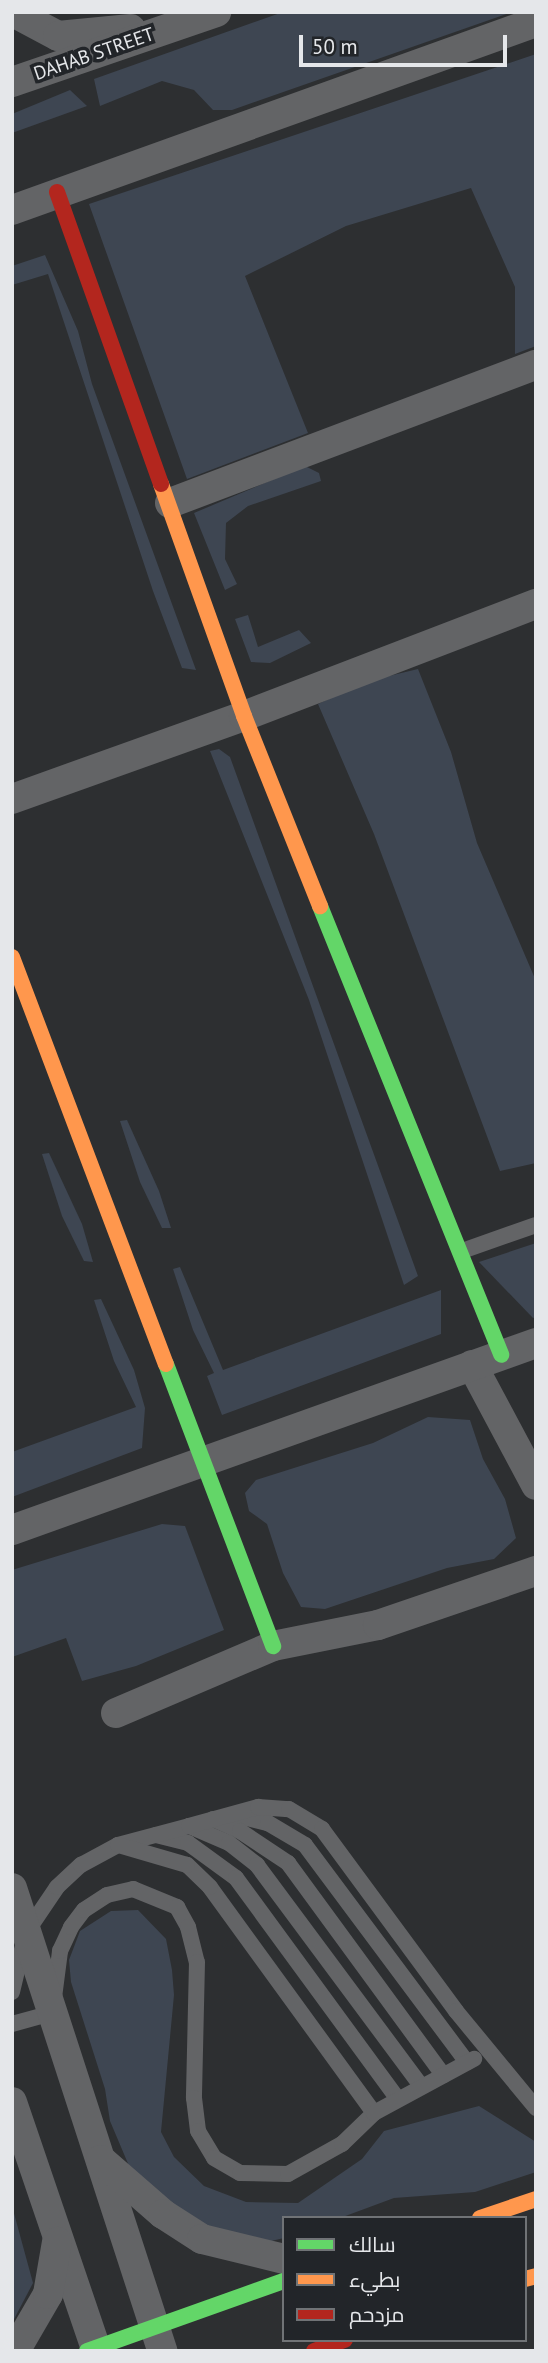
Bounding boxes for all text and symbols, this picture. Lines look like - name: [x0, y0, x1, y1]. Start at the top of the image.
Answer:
- scale bar: [303, 21, 511, 65]
- street label: DAHAB STREET: [31, 23, 157, 85]
- text: 50 m: [312, 33, 358, 60]
- legend: [282, 2216, 527, 2342]
- text: سالك: [349, 2231, 396, 2258]
- text: بطيء: [349, 2266, 400, 2293]
- text: مزدحم: [349, 2301, 404, 2328]

